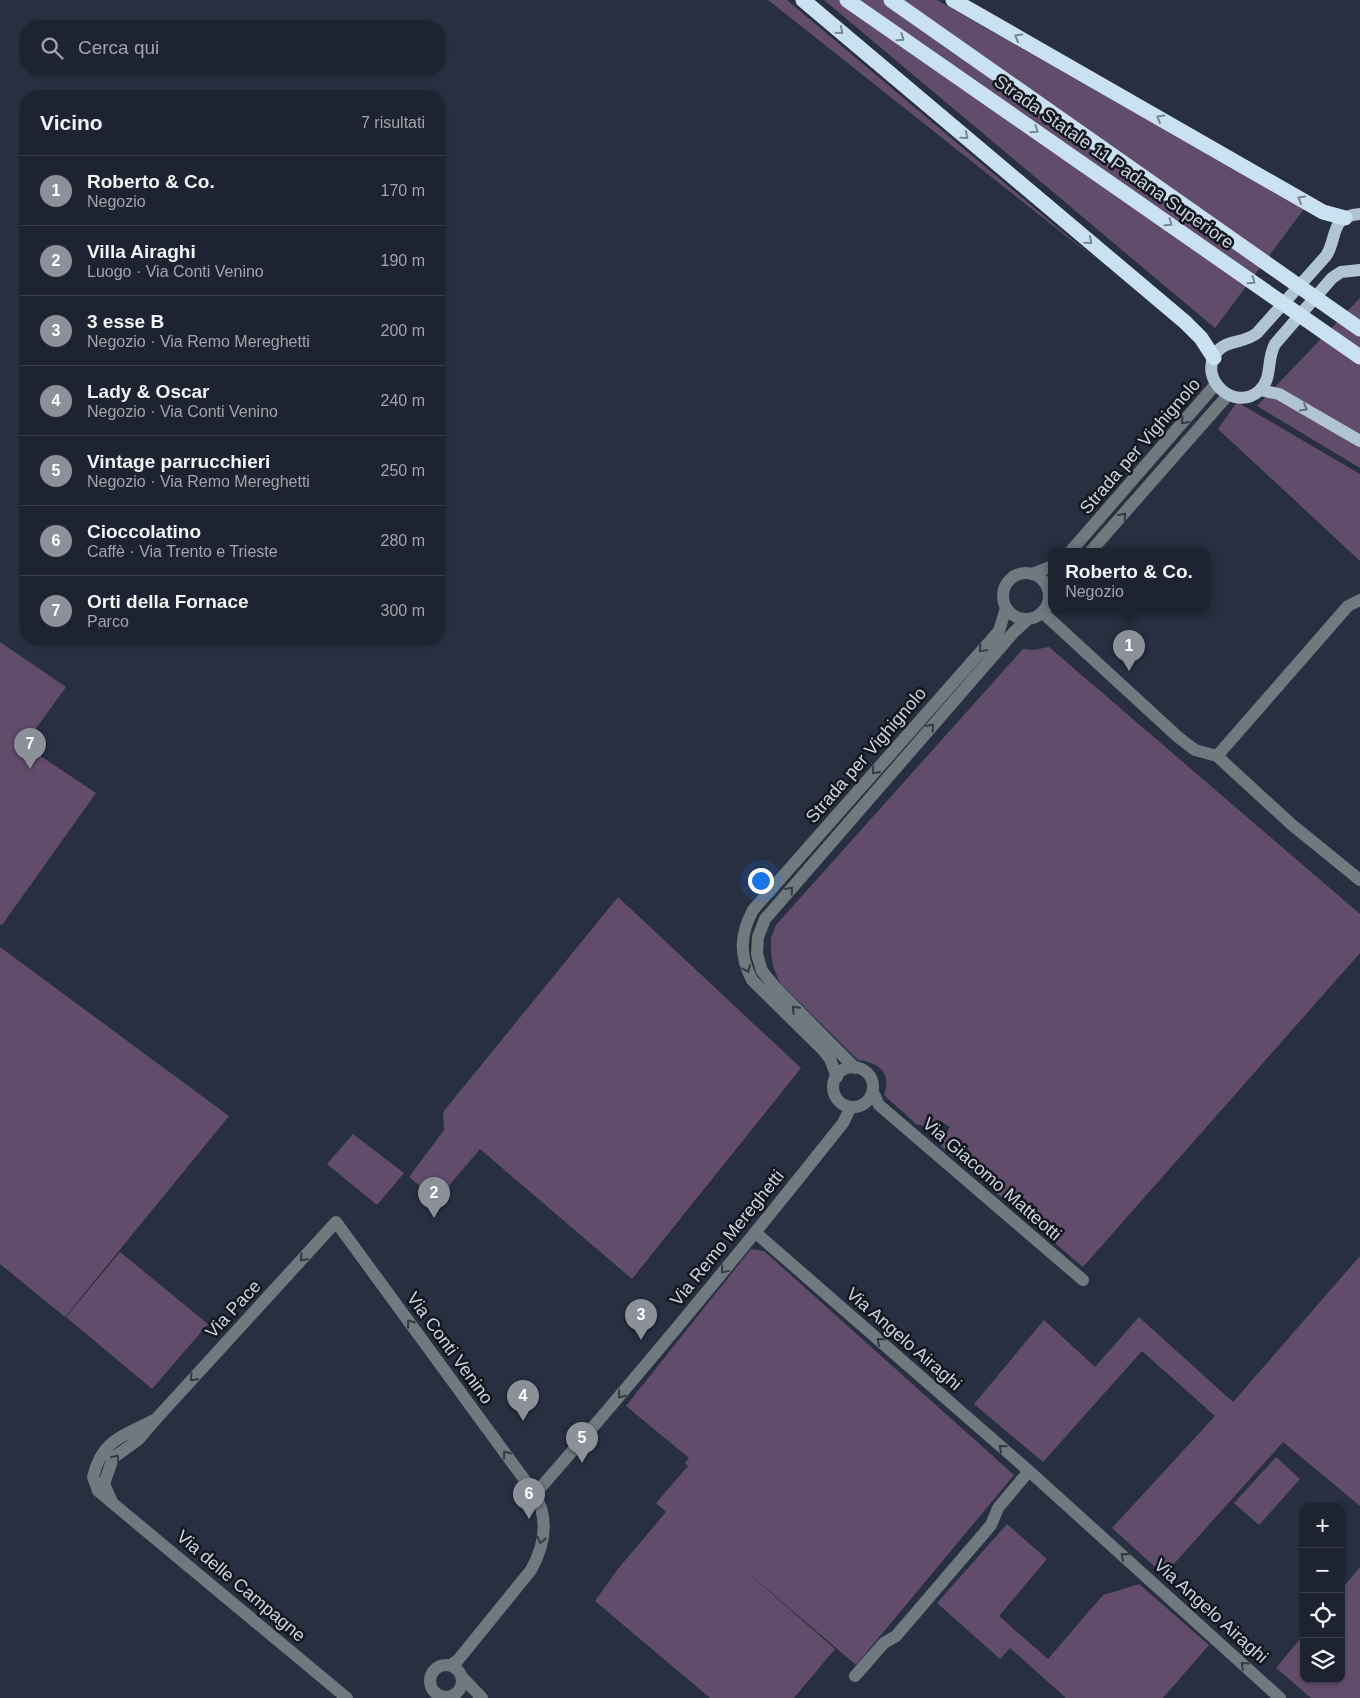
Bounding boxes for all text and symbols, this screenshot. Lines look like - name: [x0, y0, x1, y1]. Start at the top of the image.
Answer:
- search box: [20, 20, 445, 75]
- one-way arrow: [835, 26, 844, 35]
- one-way arrow: [896, 32, 905, 41]
- icon: search: [38, 34, 66, 62]
- one-way arrow: [1015, 34, 1024, 44]
- text: Cerca qui: [78, 37, 159, 58]
- street label: Strada Statale 11 Padana Superiore: [990, 71, 1238, 253]
- text: Vicino: [40, 111, 103, 134]
- text: 7 risultati: [361, 114, 425, 131]
- one-way arrow: [1156, 114, 1165, 124]
- one-way arrow: [1029, 124, 1039, 133]
- one-way arrow: [959, 130, 968, 139]
- text: Roberto & Co.: [87, 171, 215, 192]
- text: 1: [52, 182, 60, 199]
- text: 170 m: [381, 182, 425, 199]
- text: Negozio: [87, 193, 146, 210]
- one-way arrow: [1297, 195, 1306, 205]
- one-way arrow: [1163, 217, 1173, 226]
- one-way arrow: [1083, 235, 1092, 243]
- text: Villa Airaghi: [87, 241, 196, 262]
- text: 2: [52, 252, 60, 269]
- text: 190 m: [381, 252, 425, 269]
- text: Luogo · Via Conti Venino: [87, 263, 264, 280]
- one-way arrow: [1246, 275, 1256, 284]
- text: 3 esse B: [87, 311, 164, 332]
- text: 3: [52, 322, 60, 339]
- text: 200 m: [381, 322, 425, 339]
- text: Negozio · Via Remo Mereghetti: [87, 333, 310, 350]
- street label: Strada per Vighignolo: [1076, 374, 1204, 518]
- text: Lady & Oscar: [87, 381, 210, 402]
- text: 4: [52, 392, 60, 409]
- text: 240 m: [381, 392, 425, 409]
- one-way arrow: [1299, 402, 1308, 412]
- text: Negozio · Via Conti Venino: [87, 403, 278, 420]
- one-way arrow: [1181, 416, 1190, 425]
- text: Vintage parrucchieri: [87, 451, 270, 472]
- text: 5: [52, 462, 60, 479]
- text: 250 m: [381, 462, 425, 479]
- text: Negozio · Via Remo Mereghetti: [87, 473, 310, 490]
- one-way arrow: [1117, 512, 1126, 521]
- text: Cioccolatino: [87, 521, 201, 542]
- text: 6: [52, 532, 60, 549]
- text: 280 m: [381, 532, 425, 549]
- text: Caffè · Via Trento e Trieste: [87, 543, 278, 560]
- popup: [1048, 548, 1210, 613]
- text: Roberto & Co.: [1065, 561, 1193, 582]
- text: Negozio: [1065, 583, 1124, 600]
- text: Orti della Fornace: [87, 591, 249, 612]
- text: 7: [52, 602, 60, 619]
- text: 300 m: [381, 602, 425, 619]
- text: Parco: [87, 613, 129, 630]
- pin: 1: [1113, 630, 1145, 671]
- one-way arrow: [980, 643, 988, 652]
- street label: Strada per Vighignolo: [802, 683, 930, 827]
- one-way arrow: [925, 724, 934, 733]
- pin: 7: [14, 728, 46, 769]
- one-way arrow: [872, 766, 881, 775]
- your location: [748, 868, 774, 894]
- one-way arrow: [785, 886, 794, 895]
- one-way arrow: [741, 964, 751, 973]
- one-way arrow: [792, 1006, 801, 1015]
- street label: Via Giacomo Matteotti: [919, 1113, 1065, 1245]
- street label: Via Remo Mereghetti: [666, 1166, 788, 1310]
- pin: 2: [418, 1177, 450, 1218]
- one-way arrow: [300, 1253, 309, 1262]
- one-way arrow: [722, 1264, 730, 1273]
- street label: Via Pace: [201, 1276, 265, 1342]
- street label: Via Angelo Airaghi: [842, 1284, 966, 1394]
- street label: Via Conti Venino: [403, 1288, 497, 1408]
- pin: 3: [625, 1299, 657, 1340]
- one-way arrow: [407, 1319, 416, 1329]
- one-way arrow: [876, 1338, 885, 1347]
- one-way arrow: [190, 1372, 199, 1381]
- pin: 4: [507, 1380, 539, 1421]
- one-way arrow: [617, 1390, 626, 1399]
- pin: 5: [566, 1422, 598, 1463]
- one-way arrow: [999, 1445, 1008, 1454]
- one-way arrow: [503, 1450, 512, 1460]
- one-way arrow: [110, 1454, 119, 1463]
- pin: 6: [513, 1478, 545, 1519]
- map controls: [1300, 1503, 1345, 1683]
- button: +: [1300, 1503, 1345, 1548]
- street label: Via delle Campagne: [173, 1526, 309, 1646]
- one-way arrow: [537, 1535, 547, 1543]
- button: −: [1300, 1548, 1345, 1593]
- one-way arrow: [1120, 1552, 1129, 1561]
- street label: Via Angelo Airaghi: [1150, 1555, 1272, 1667]
- button: locate: [1300, 1593, 1345, 1638]
- button: layers: [1300, 1638, 1345, 1683]
- one-way arrow: [1240, 1662, 1249, 1671]

